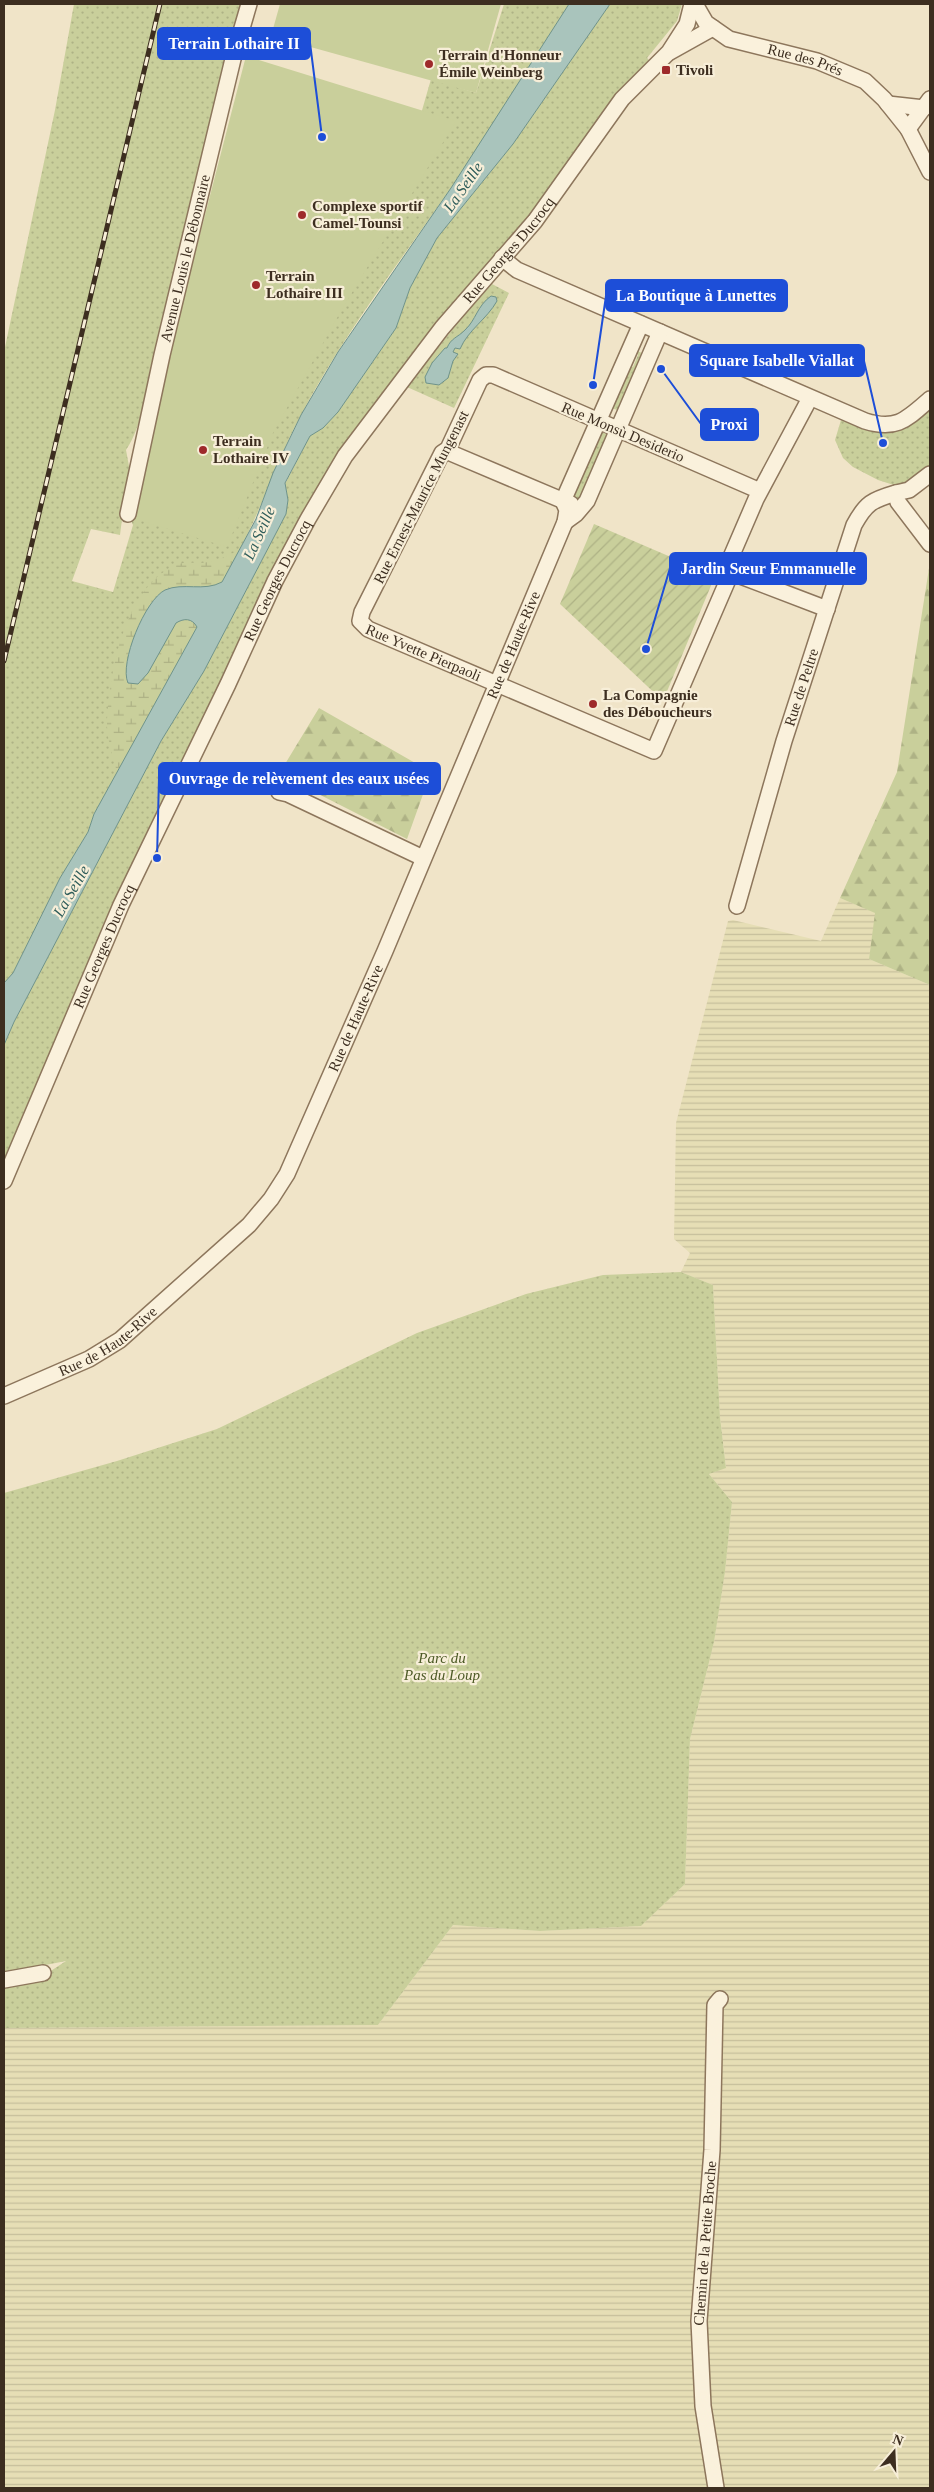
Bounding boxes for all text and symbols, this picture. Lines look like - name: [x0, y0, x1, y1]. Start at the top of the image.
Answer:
- callout: Terrain Lothaire II: [158, 28, 310, 59]
- text: Terrain Lothaire II: [168, 35, 300, 52]
- street label: Rue des Prés: [766, 41, 845, 79]
- place label: Terrain d'Honneur Émile Weinberg: [439, 47, 562, 80]
- marker: Terrain d'Honneur Émile Weinberg: [423, 58, 435, 70]
- place label: Tivoli: [676, 62, 713, 78]
- marker: Tivoli: [660, 64, 672, 76]
- water label: La Seille: [439, 159, 486, 216]
- street label: Avenue Louis le Débonnaire: [157, 173, 213, 344]
- street label: Rue Georges Ducrocq: [460, 194, 558, 306]
- place label: Complexe sportif Camel-Tounsi: [312, 198, 423, 231]
- marker: Complexe sportif Camel-Tounsi: [296, 209, 308, 221]
- place label: Terrain Lothaire III: [266, 268, 343, 301]
- marker: Terrain Lothaire III: [250, 279, 262, 291]
- callout: La Boutique à Lunettes: [606, 280, 787, 311]
- text: La Boutique à Lunettes: [616, 287, 776, 305]
- callout: Square Isabelle Viallat: [690, 345, 864, 376]
- text: Square Isabelle Viallat: [700, 352, 855, 370]
- street label: Rue Monsù Desiderio: [559, 399, 687, 465]
- street label: Rue Ernest-Maurice Mungenast: [370, 407, 472, 586]
- callout: Proxi: [701, 409, 758, 440]
- text: Proxi: [710, 416, 748, 433]
- place label: Terrain Lothaire IV: [213, 433, 289, 466]
- marker: Terrain Lothaire IV: [197, 444, 209, 456]
- water label: La Seille: [239, 504, 278, 563]
- street label: Rue Georges Ducrocq: [241, 517, 314, 644]
- callout: Jardin Sœur Emmanuelle: [670, 553, 866, 584]
- text: Jardin Sœur Emmanuelle: [680, 560, 856, 577]
- street label: Rue de Haute-Rive: [484, 589, 543, 701]
- street label: Rue Yvette Pierpaoli: [363, 621, 484, 684]
- street label: Rue de Peltre: [781, 646, 822, 728]
- place label: La Compagnie des Déboucheurs: [603, 687, 712, 720]
- marker: La Compagnie des Déboucheurs: [587, 698, 599, 710]
- callout: Ouvrage de relèvement des eaux usées: [159, 763, 440, 794]
- text: Ouvrage de relèvement des eaux usées: [169, 770, 429, 788]
- water label: La Seille: [49, 862, 92, 921]
- street label: Rue Georges Ducrocq: [70, 881, 138, 1011]
- street label: Rue de Haute-Rive: [325, 962, 386, 1074]
- street label: Rue de Haute-Rive: [56, 1303, 160, 1379]
- park label: Parc du Pas du Loup: [403, 1650, 480, 1683]
- street label: Chemin de la Petite Broche: [691, 2160, 719, 2326]
- north arrow: [869, 2427, 919, 2477]
- text: N: [891, 2431, 905, 2449]

